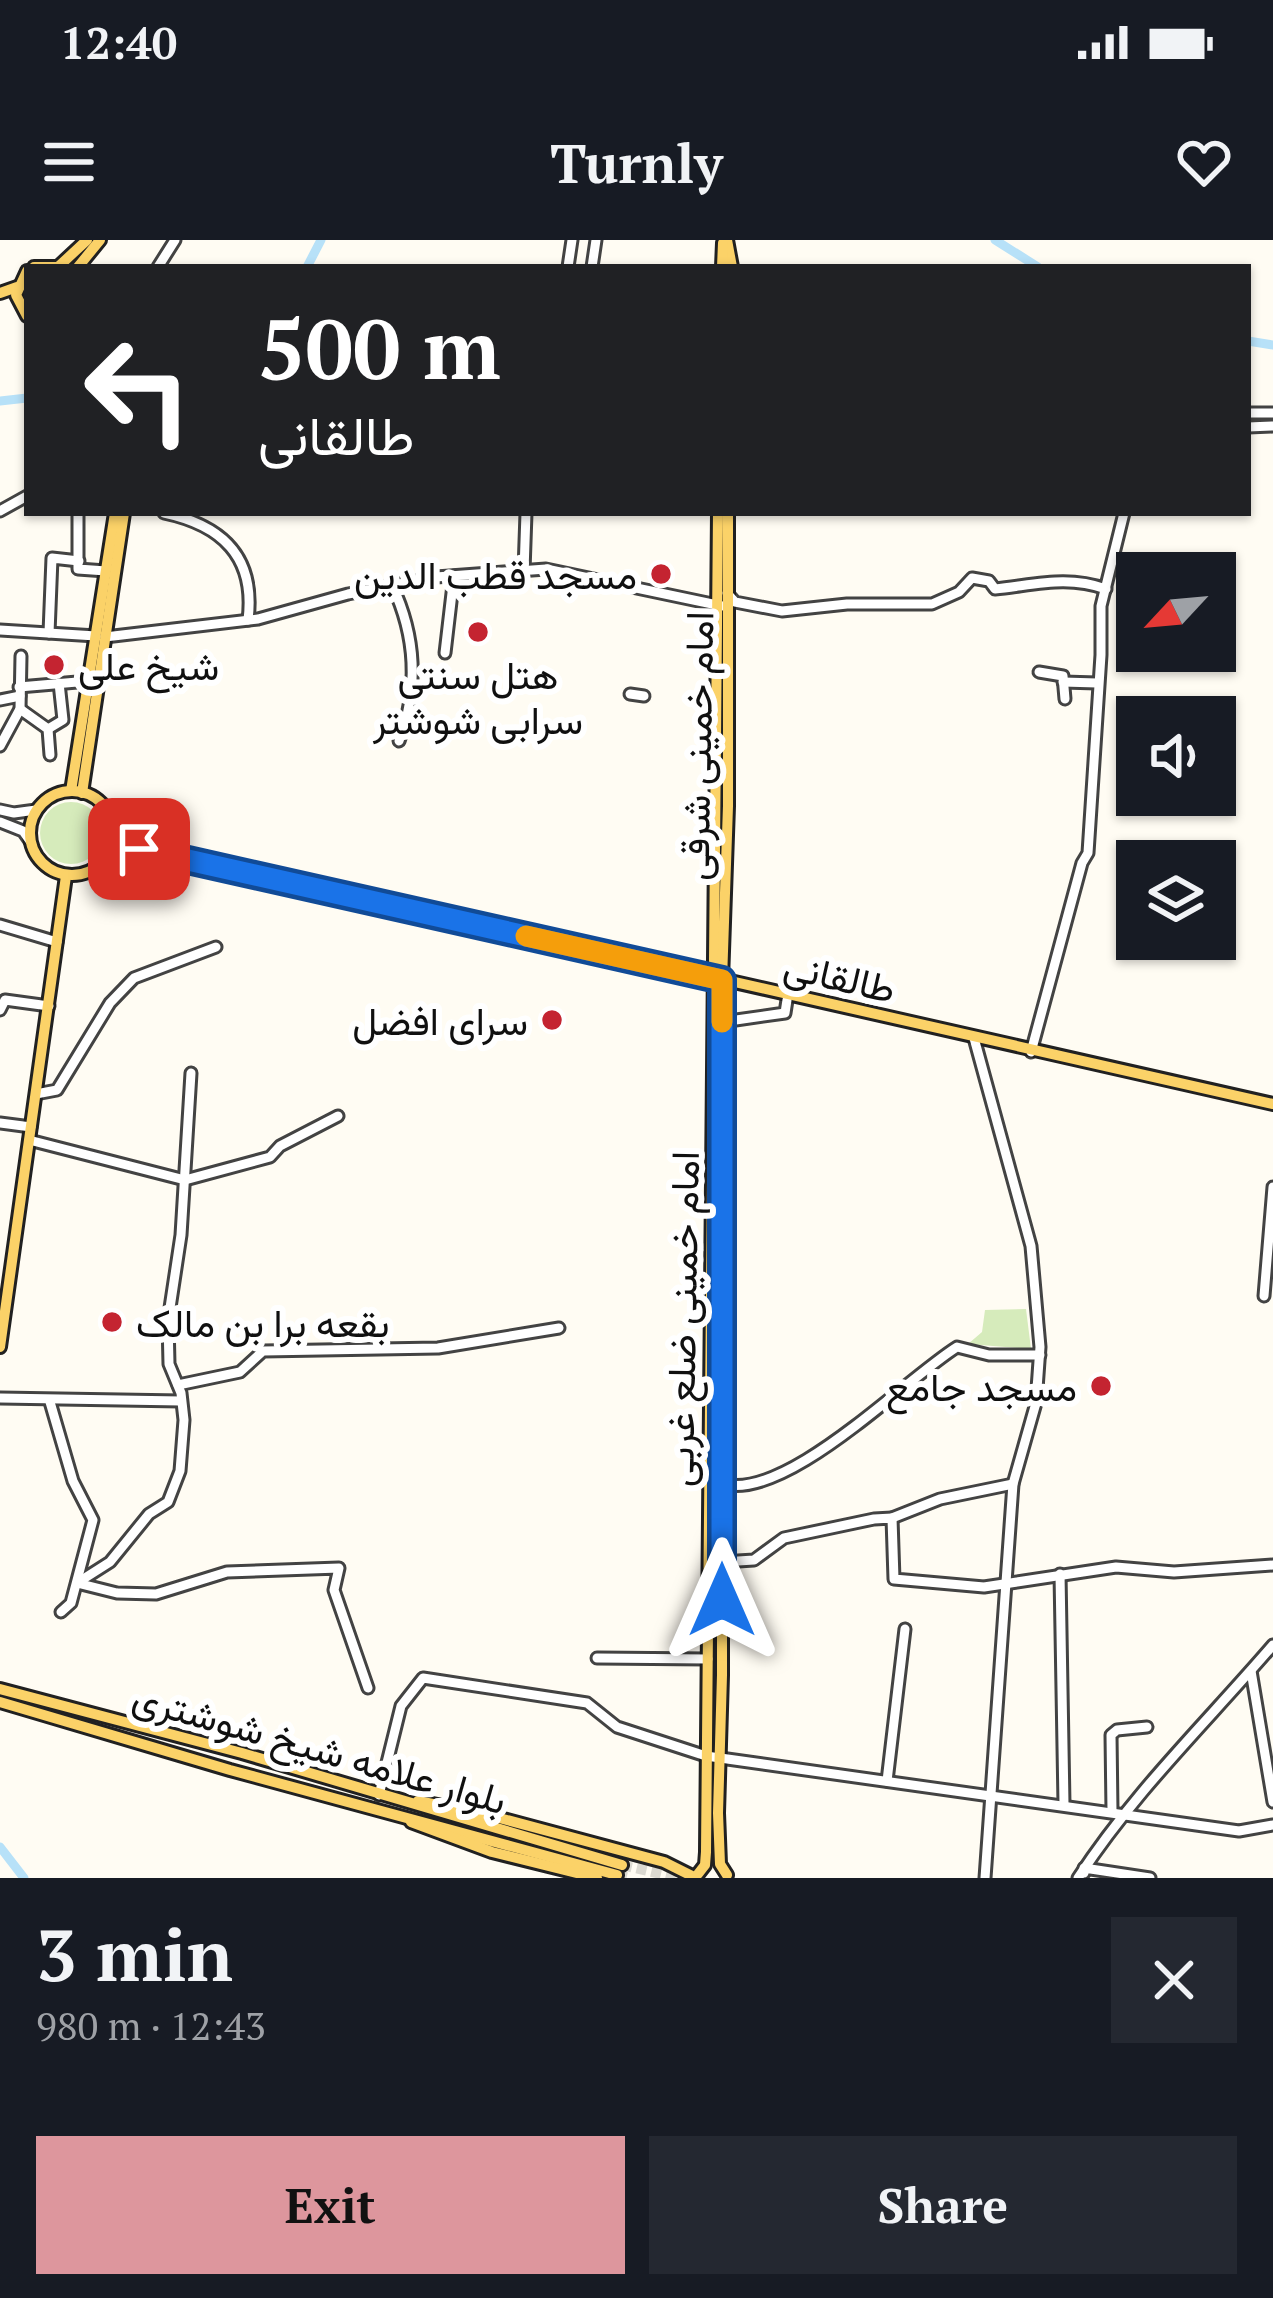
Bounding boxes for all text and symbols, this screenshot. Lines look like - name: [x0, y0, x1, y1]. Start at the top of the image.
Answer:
- text: 12:40: [60, 12, 177, 72]
- text: Turnly: [550, 127, 723, 198]
- icon: menu: [36, 129, 102, 195]
- icon: heart: [1171, 129, 1237, 195]
- text: 500 m: [258, 292, 501, 403]
- icon: left: [60, 312, 216, 468]
- text: طالقانی: [258, 399, 414, 470]
- place label: مسجد قطب الدین: [354, 548, 637, 600]
- north arrow: [1116, 552, 1236, 672]
- map controls: [1116, 552, 1236, 960]
- marker: مسجد قطب الدین: [648, 561, 674, 587]
- street label: امام خمینی شرقی: [668, 611, 725, 881]
- marker: هتل سنتی سرابی شوشتر: [465, 619, 491, 645]
- place label: شیخ علی: [78, 639, 219, 694]
- place label: هتل سنتی سرابی شوشتر: [372, 648, 583, 745]
- marker: شیخ علی: [41, 652, 67, 678]
- button: sound: [1116, 696, 1236, 816]
- pin: [88, 798, 190, 900]
- icon: arrive: [106, 816, 172, 882]
- button: layers: [1116, 840, 1236, 960]
- street label: طالقانی: [779, 938, 901, 1014]
- place label: سرای افضل: [352, 994, 528, 1046]
- marker: سرای افضل: [539, 1007, 565, 1033]
- street label: امام خمینی ضلع غربی: [652, 1151, 713, 1488]
- place label: بقعه برا بن مالک: [136, 1296, 389, 1348]
- marker: بقعه برا بن مالک: [99, 1309, 125, 1335]
- place label: مسجد جامع: [886, 1360, 1077, 1415]
- marker: مسجد جامع: [1088, 1373, 1114, 1399]
- position arrow: [659, 1537, 785, 1663]
- street label: بلوار علامه شیخ شوشتری: [126, 1669, 513, 1828]
- text: 3 min: [36, 1906, 233, 2002]
- button: close: [1111, 1917, 1237, 2043]
- text: 980 m · 12:43: [36, 1999, 266, 2051]
- button: Exit: [36, 2136, 625, 2274]
- button: Share: [649, 2136, 1237, 2274]

